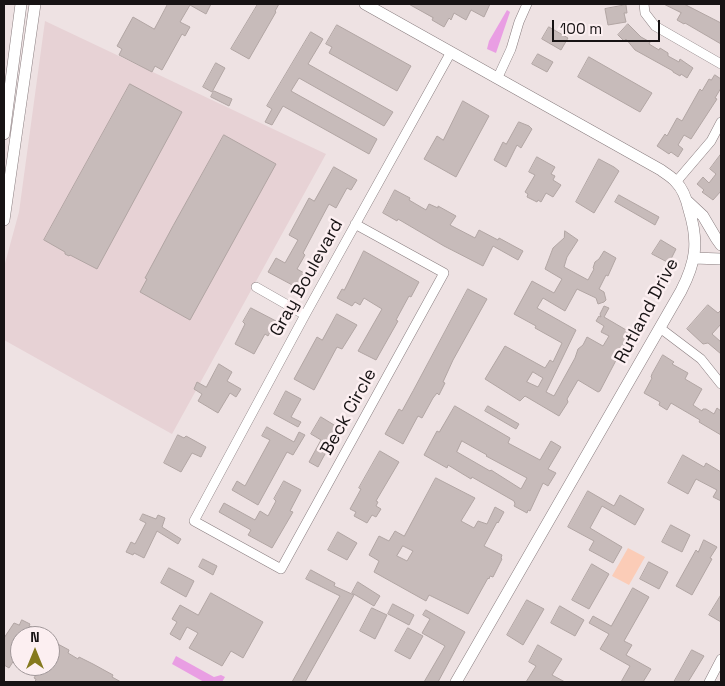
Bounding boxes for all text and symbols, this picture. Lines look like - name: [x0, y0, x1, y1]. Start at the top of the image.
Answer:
- scale bar: [555, 10, 662, 42]
- text: 100 m: [560, 19, 602, 38]
- street label: Gray Boulevard: [266, 216, 348, 340]
- street label: Rutland Drive: [610, 255, 684, 367]
- street label: Beck Circle: [316, 365, 382, 459]
- north arrow: [10, 626, 60, 676]
- text: N: [30, 628, 40, 646]

